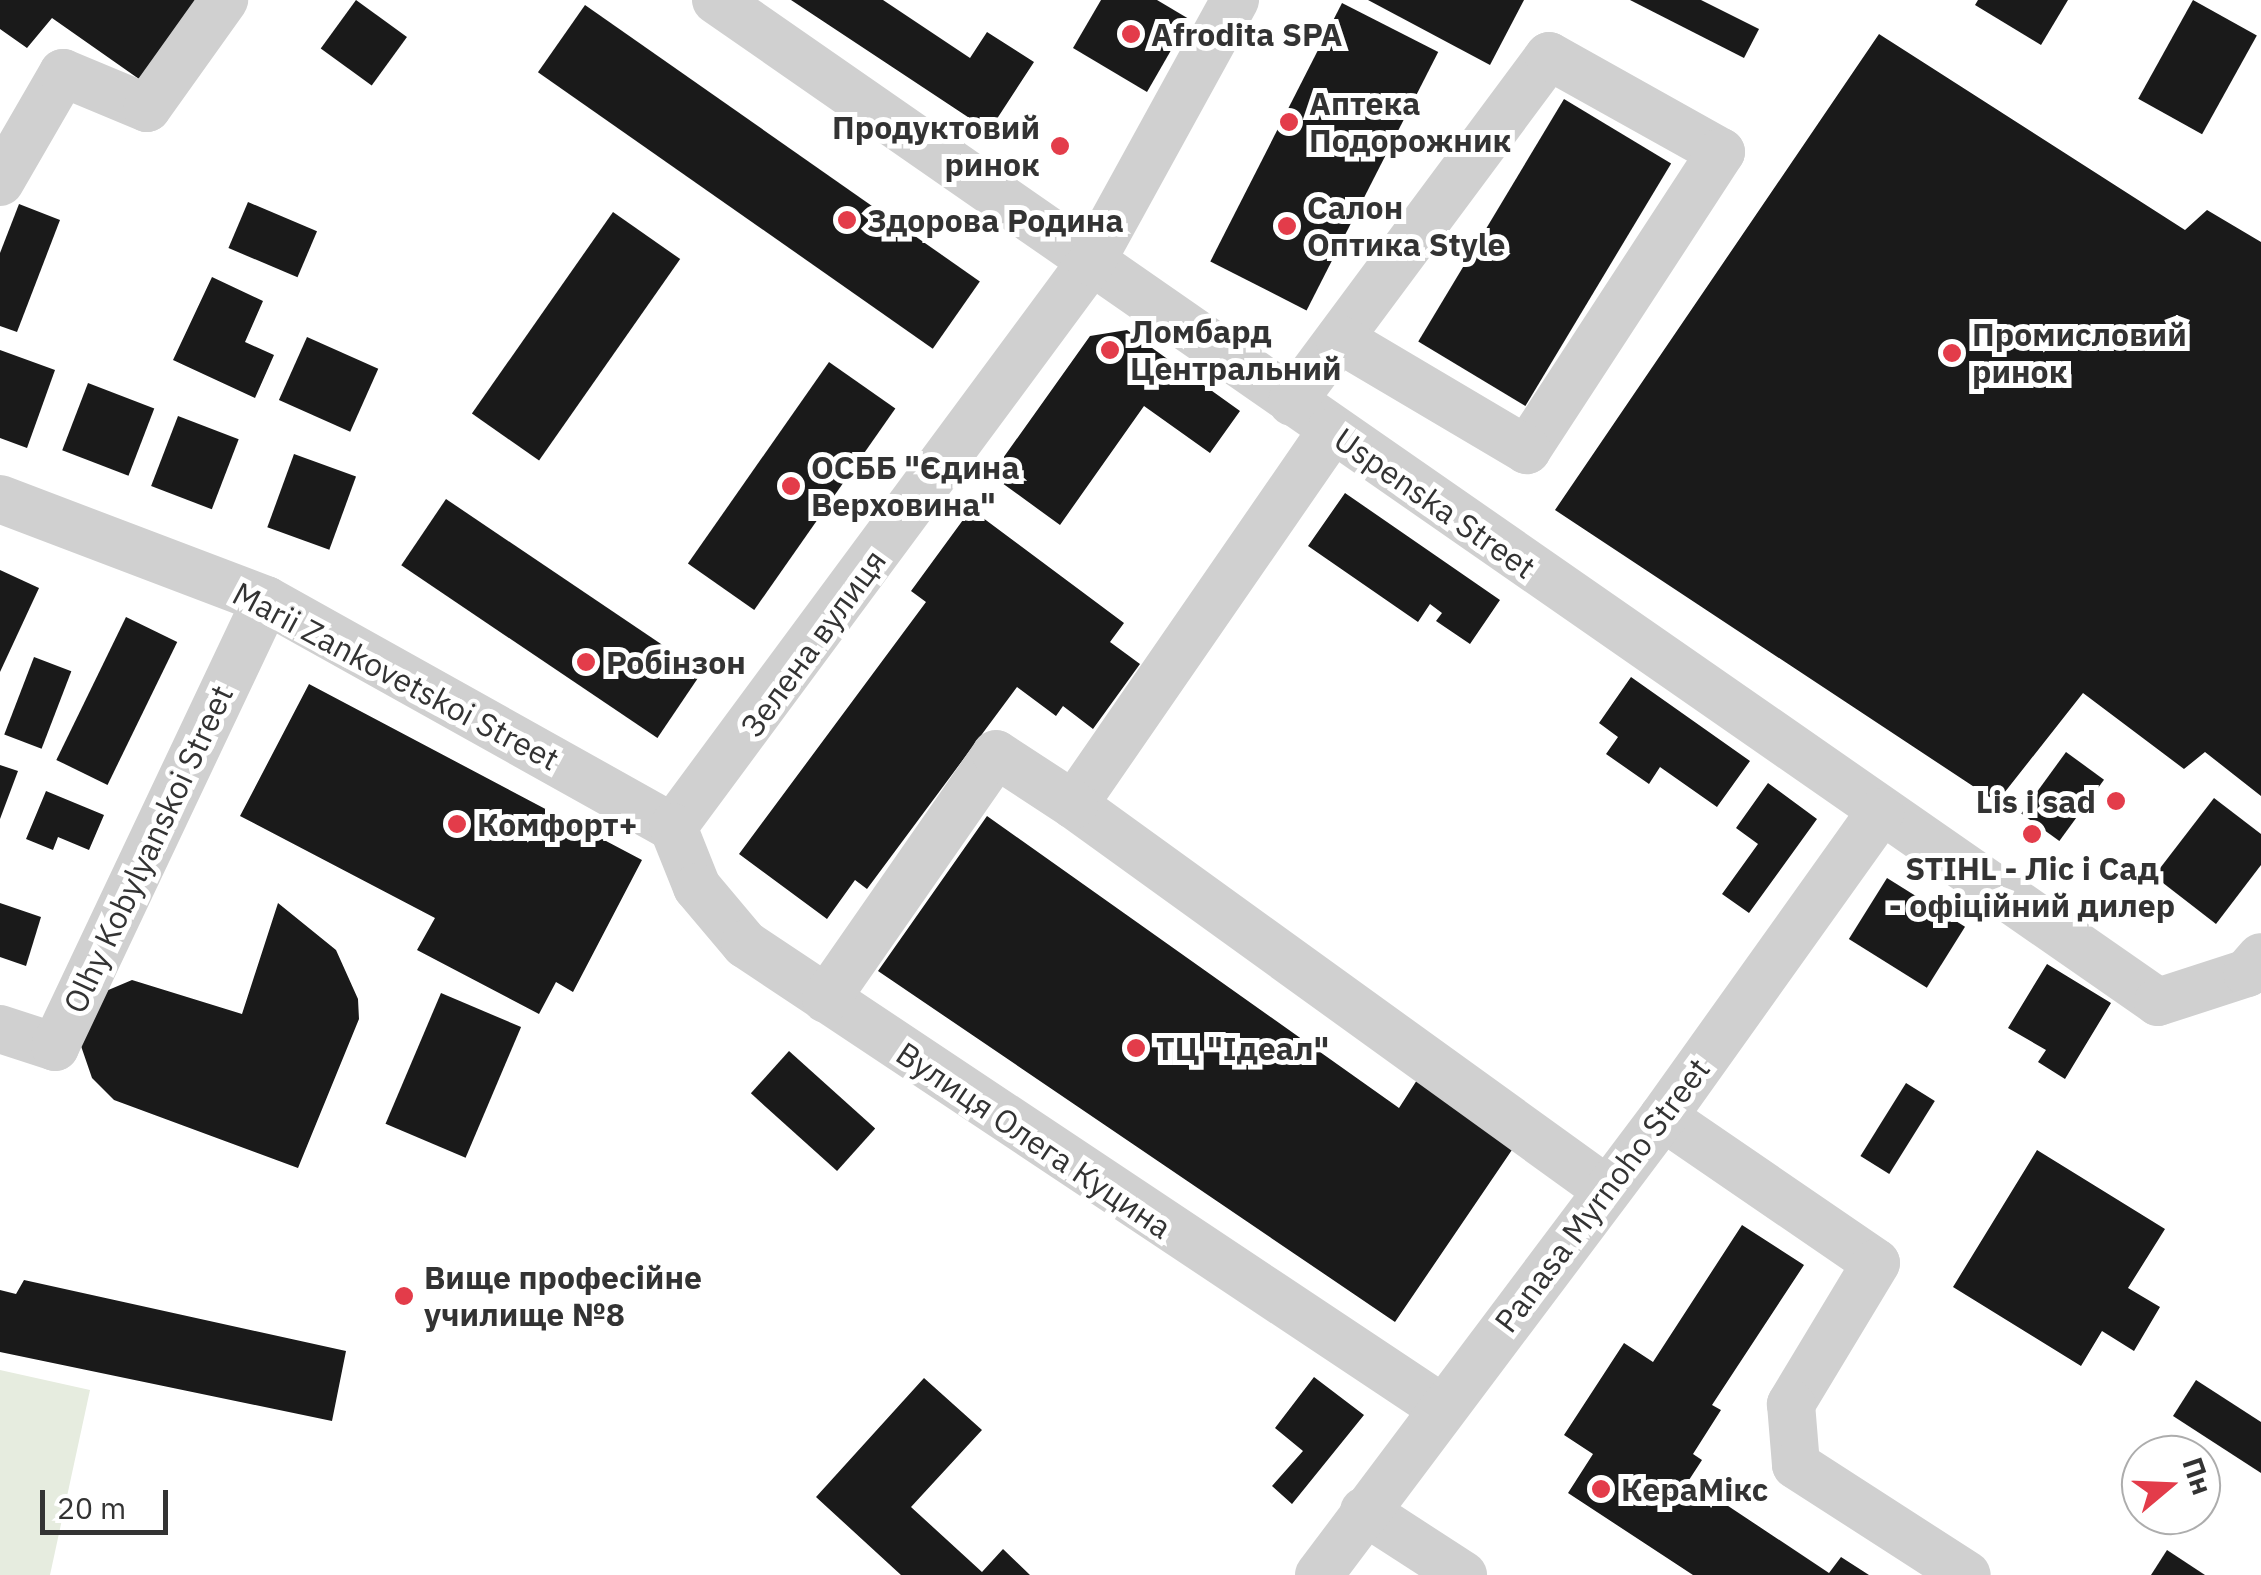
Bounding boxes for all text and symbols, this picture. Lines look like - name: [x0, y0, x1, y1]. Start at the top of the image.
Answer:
- place label: Afrodita SPA: [1151, 15, 1342, 53]
- marker: Afrodita SPA: [1120, 23, 1142, 45]
- place label: Аптека Подорожник: [1309, 85, 1511, 160]
- place label: Продуктовий ринок: [832, 109, 1040, 184]
- marker: Аптека Подорожник: [1278, 111, 1300, 133]
- marker: Продуктовий ринок: [1049, 135, 1071, 157]
- place label: Салон Оптика Style: [1307, 189, 1505, 264]
- place label: Здорова Родина: [867, 201, 1124, 239]
- marker: Здорова Родина: [836, 209, 858, 231]
- marker: Салон Оптика Style: [1276, 215, 1298, 237]
- place label: Ломбард Центральний: [1130, 313, 1342, 388]
- place label: Промисловий ринок: [1972, 316, 2187, 391]
- marker: Ломбард Центральний: [1099, 339, 1121, 361]
- marker: Промисловий ринок: [1941, 342, 1963, 364]
- street label: Uspenska Street: [1327, 420, 1543, 586]
- place label: ОСББ "Єдина Верховина": [811, 449, 1020, 524]
- marker: ОСББ "Єдина Верховина": [780, 475, 802, 497]
- street label: Зелена вулиця: [732, 542, 894, 744]
- street label: Marii Zankovetskoi Street: [226, 574, 566, 778]
- place label: Робінзон: [606, 643, 746, 681]
- marker: Робінзон: [575, 651, 597, 673]
- street label: Olhy Kobylyanskoi Street: [55, 679, 241, 1019]
- place label: Lis i sad: [1976, 782, 2096, 820]
- marker: Lis i sad: [2105, 790, 2127, 812]
- place label: Комфорт+: [477, 805, 638, 843]
- marker: Комфорт+: [446, 813, 468, 835]
- marker: STIHL - Ліс і Сад - офіційний дилер: [2021, 823, 2043, 845]
- place label: STIHL - Ліс і Сад - офіційний дилер: [1889, 850, 2175, 925]
- place label: ТЦ "Ідеал": [1156, 1029, 1329, 1067]
- street label: Вулиця Олега Куцина: [889, 1034, 1179, 1246]
- marker: ТЦ "Ідеал": [1125, 1037, 1147, 1059]
- street label: Panasa Myrnoho Street: [1487, 1051, 1717, 1339]
- place label: Вище професійне училище №8: [424, 1259, 702, 1334]
- marker: Вище професійне училище №8: [393, 1285, 415, 1307]
- north arrow: [2121, 1435, 2221, 1535]
- text: Пн: [2174, 1452, 2221, 1499]
- scale bar: [45, 1470, 172, 1532]
- place label: КераМікс: [1621, 1470, 1768, 1508]
- marker: КераМікс: [1590, 1478, 1612, 1500]
- text: 20 m: [57, 1488, 126, 1527]

